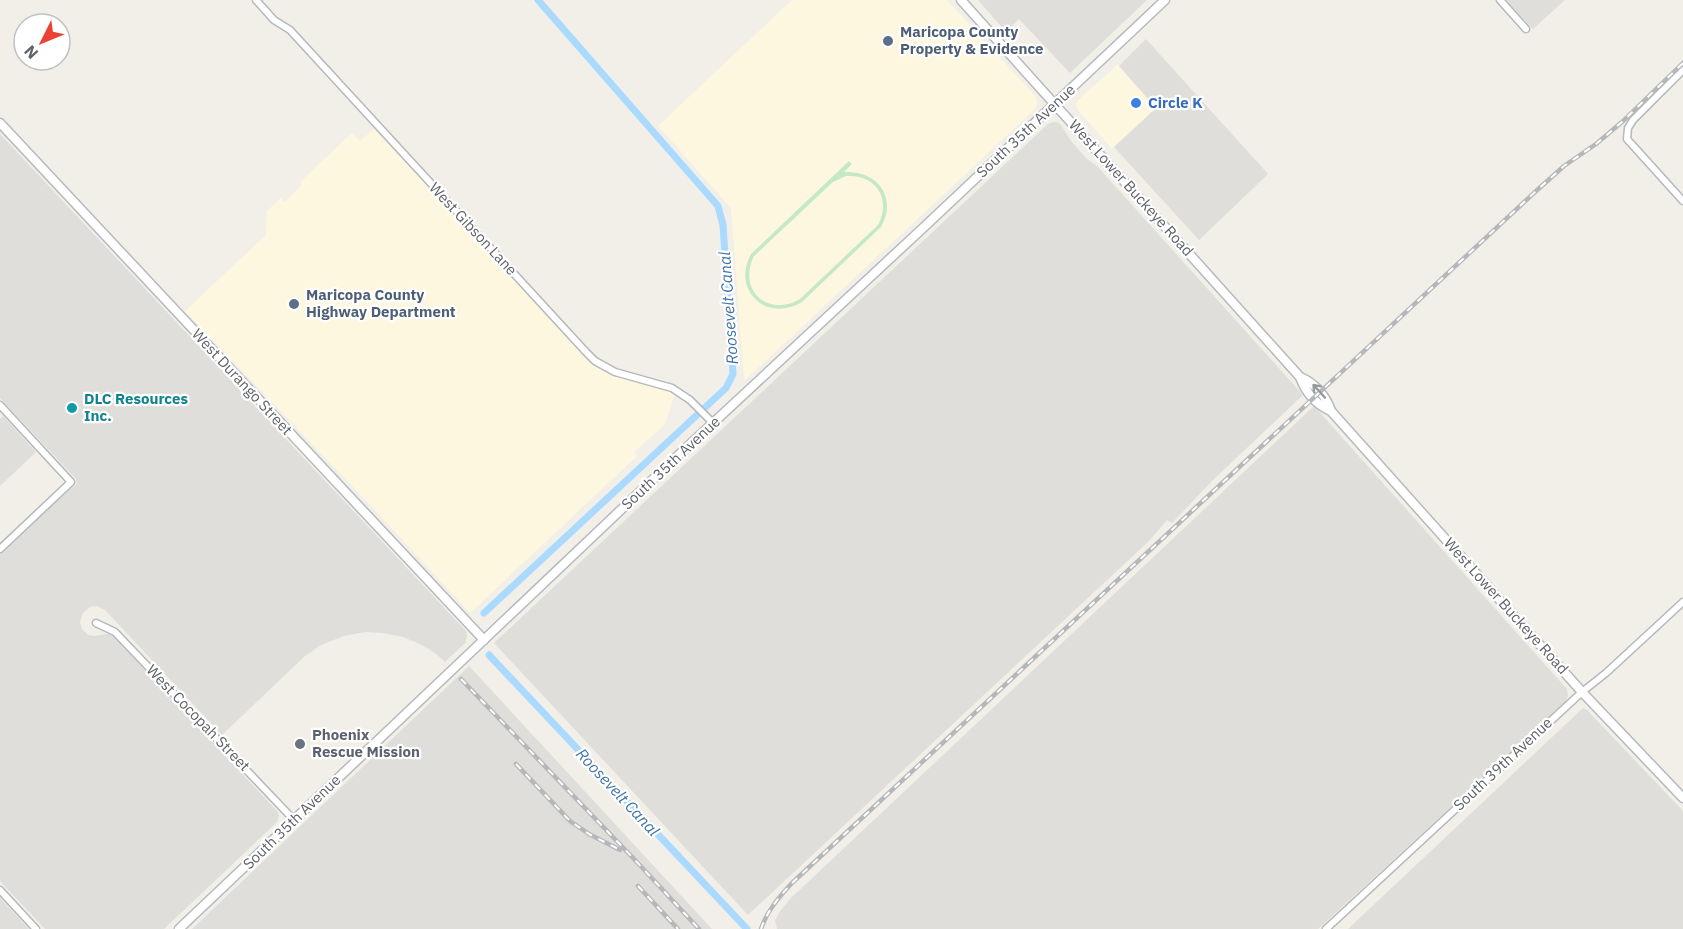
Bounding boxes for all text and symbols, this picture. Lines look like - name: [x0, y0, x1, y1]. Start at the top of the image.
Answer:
- north arrow: [12, 12, 72, 72]
- place label: Maricopa County Property & Evidence: [900, 22, 1044, 58]
- marker: Maricopa County Property & Evidence: [881, 34, 895, 48]
- text: N: [20, 41, 42, 63]
- street label: South 35th Avenue: [972, 80, 1079, 181]
- place label: Circle K: [1148, 93, 1203, 112]
- marker: Circle K: [1129, 96, 1143, 110]
- street label: West Lower Buckeye Road: [1065, 115, 1198, 260]
- street label: West Gibson Lane: [425, 178, 521, 279]
- water label: Roosevelt Canal: [714, 250, 742, 365]
- place label: Maricopa County Highway Department: [306, 285, 456, 321]
- marker: Maricopa County Highway Department: [287, 297, 301, 311]
- street label: West Durango Street: [188, 324, 297, 439]
- one-way arrow: [1312, 384, 1326, 399]
- place label: DLC Resources Inc.: [84, 389, 188, 425]
- marker: DLC Resources Inc.: [65, 401, 79, 415]
- street label: South 35th Avenue: [617, 412, 724, 513]
- street label: West Lower Buckeye Road: [1440, 533, 1573, 678]
- street label: West Cocopah Street: [143, 660, 254, 775]
- street label: South 39th Avenue: [1449, 713, 1556, 814]
- place label: Phoenix Rescue Mission: [312, 725, 420, 761]
- marker: Phoenix Rescue Mission: [293, 737, 307, 751]
- water label: Roosevelt Canal: [572, 744, 664, 841]
- street label: South 35th Avenue: [239, 770, 344, 873]

